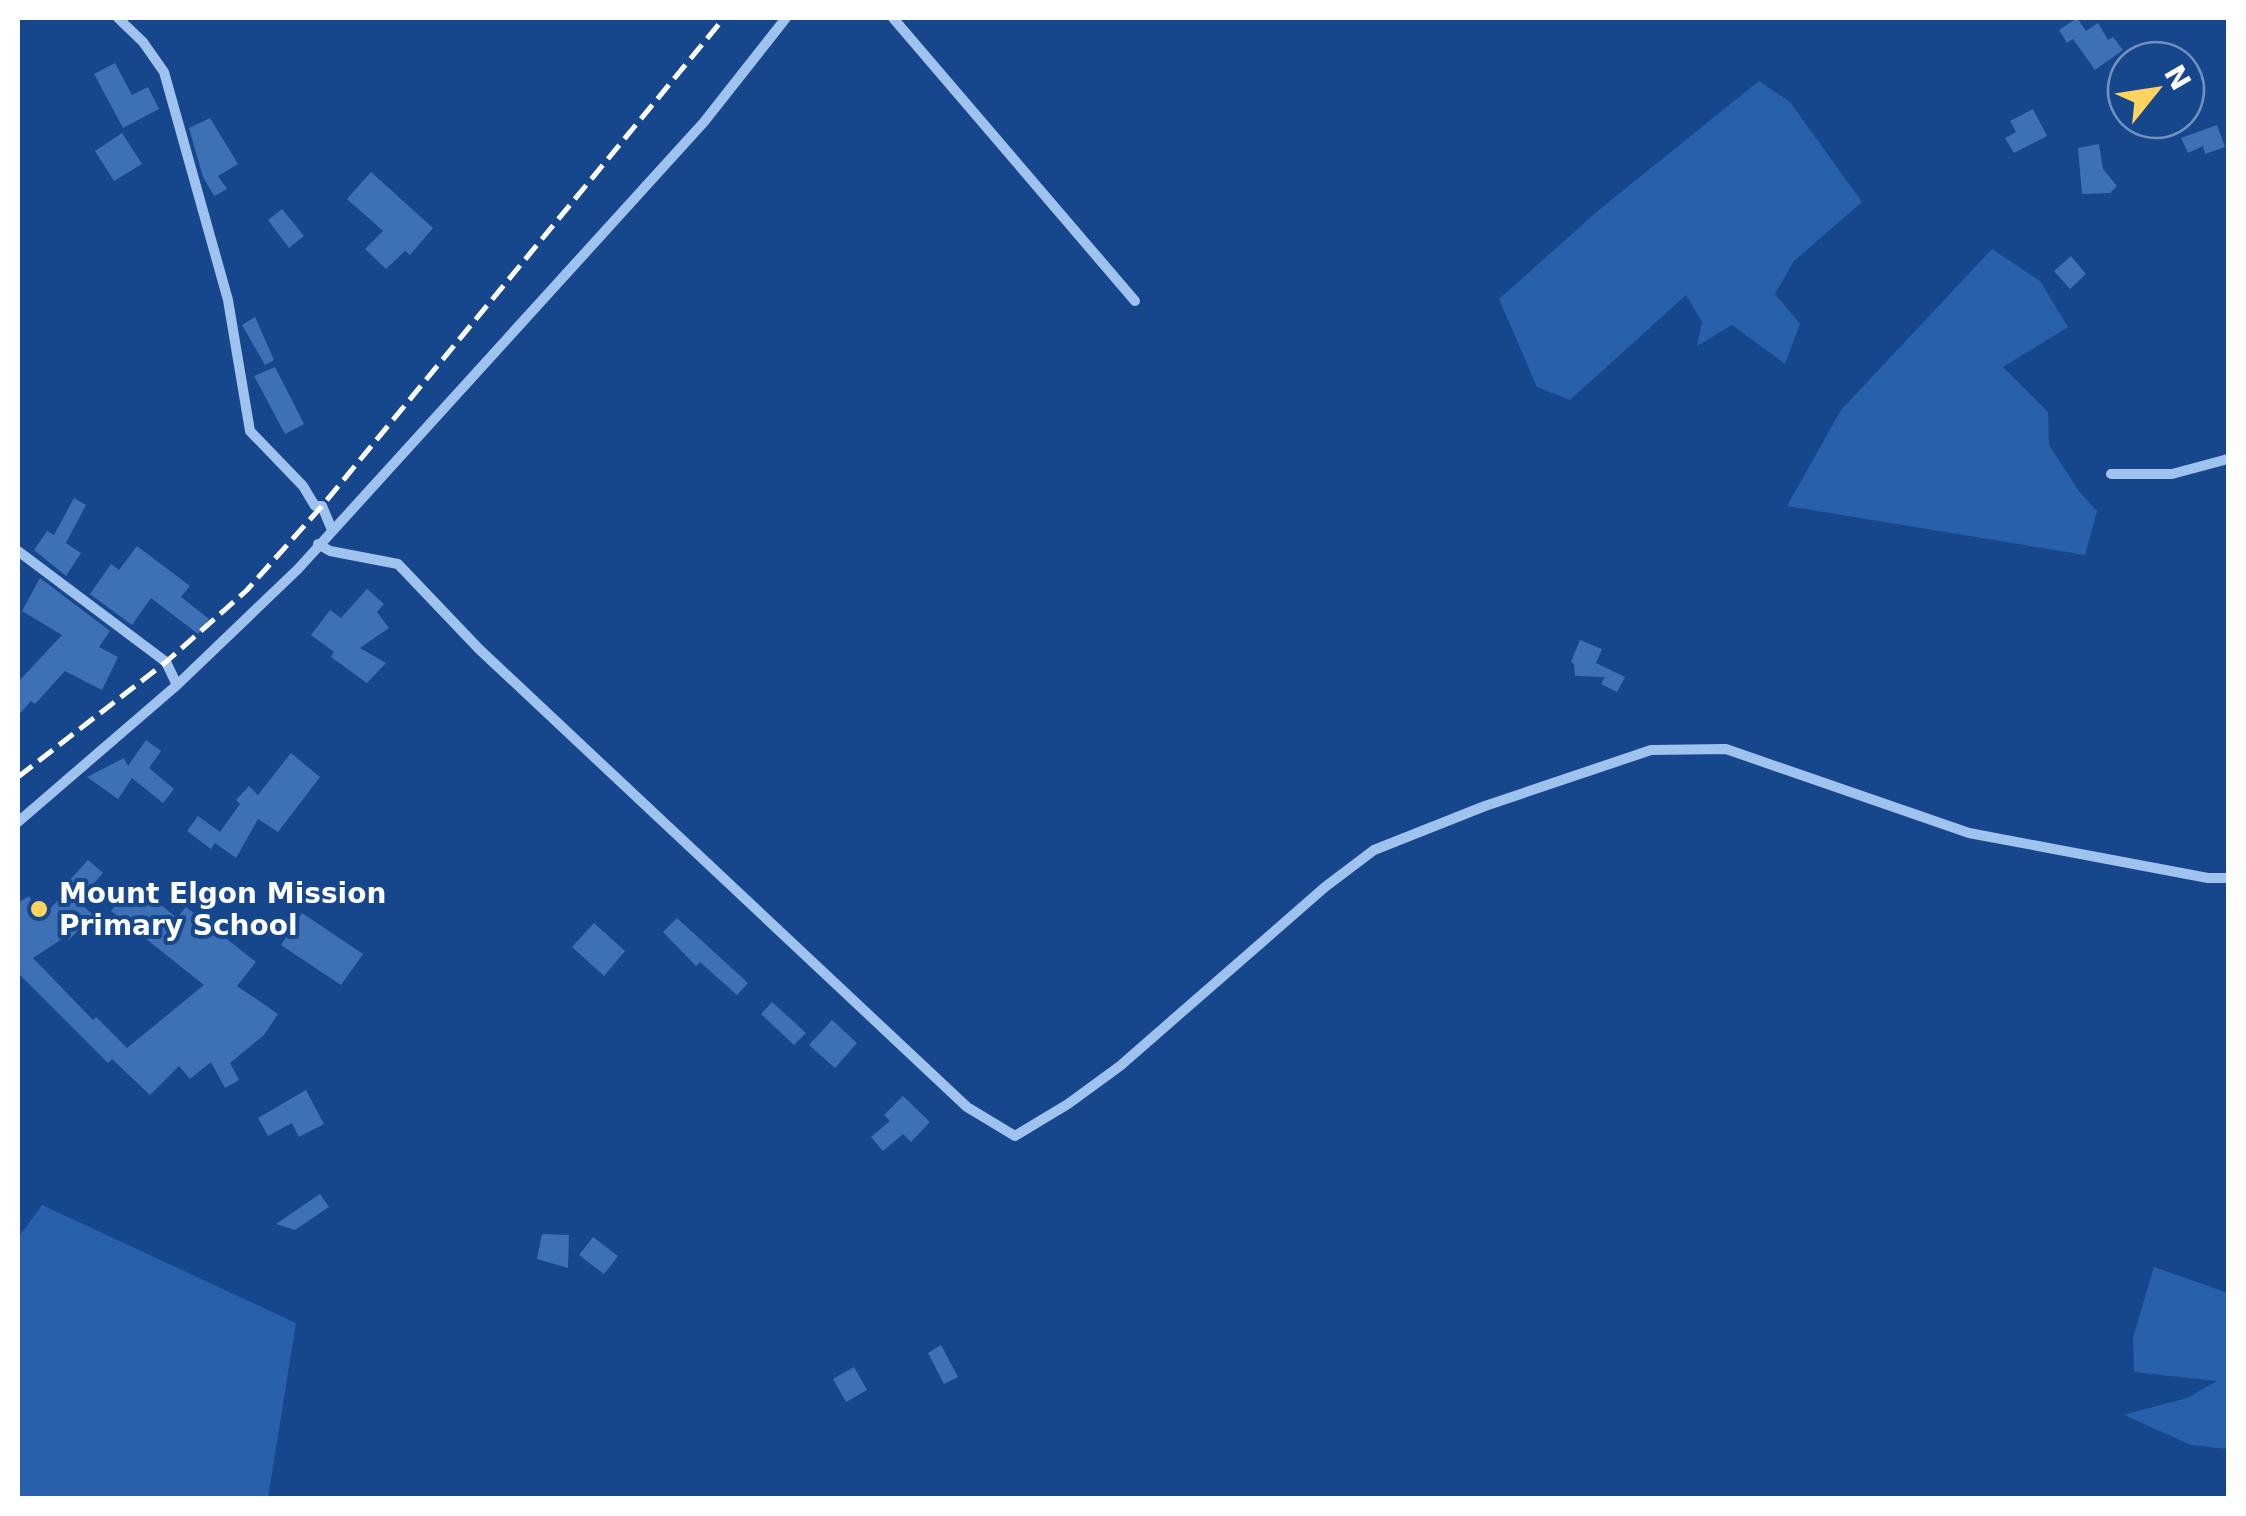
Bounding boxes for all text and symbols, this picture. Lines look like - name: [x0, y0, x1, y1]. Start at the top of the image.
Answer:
- north arrow: [2106, 40, 2206, 140]
- text: N: [2157, 59, 2197, 96]
- place label: Mount Elgon Mission Primary School: [59, 877, 386, 942]
- marker: Mount Elgon Mission Primary School: [28, 898, 50, 920]

